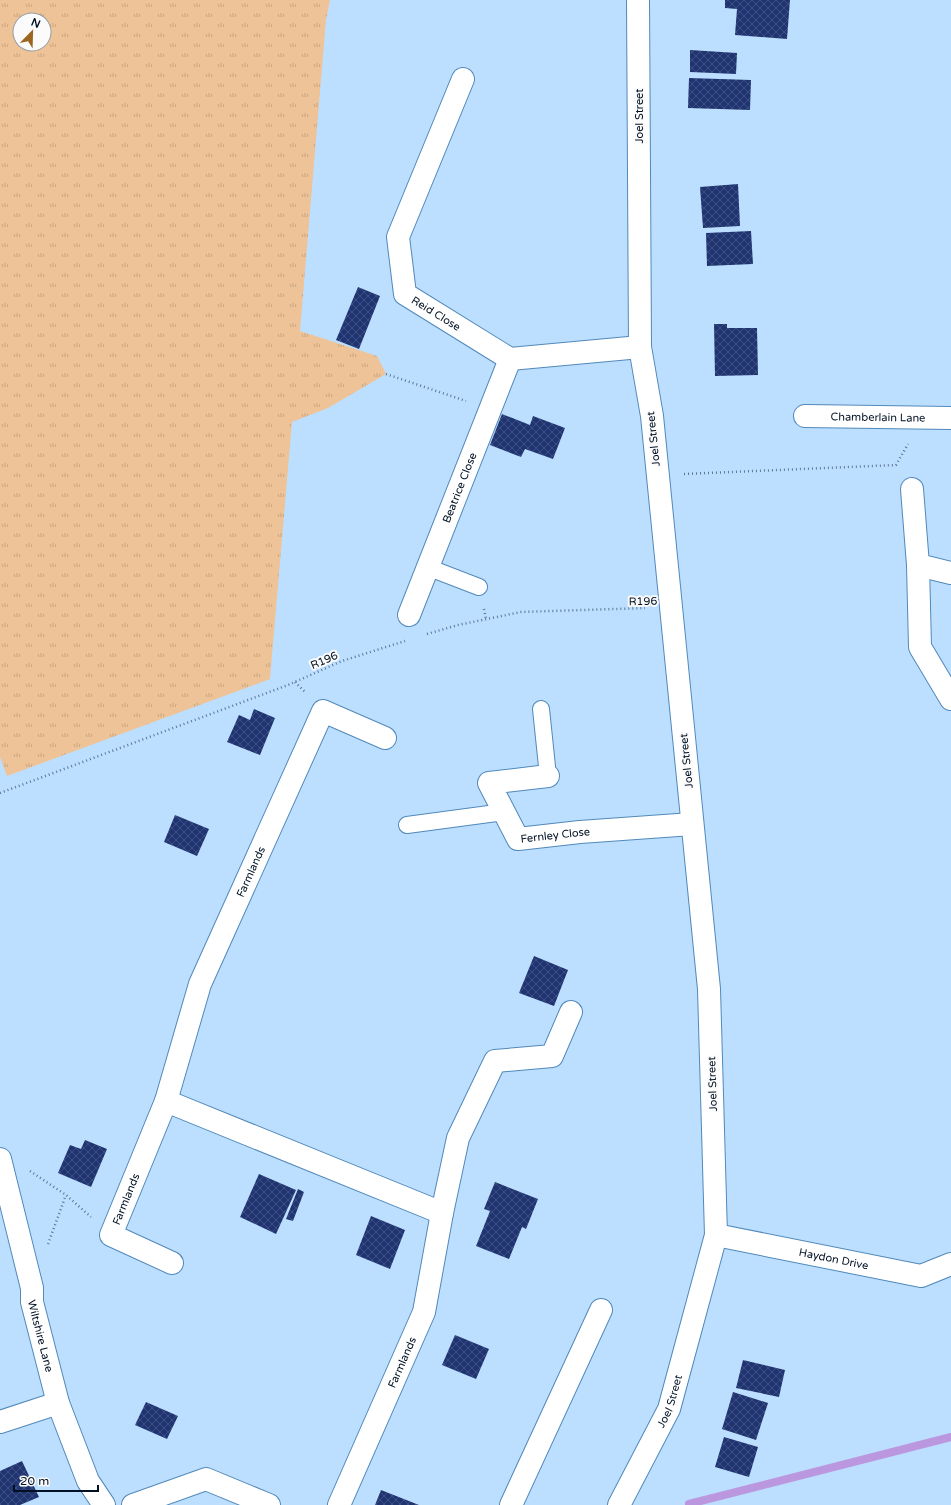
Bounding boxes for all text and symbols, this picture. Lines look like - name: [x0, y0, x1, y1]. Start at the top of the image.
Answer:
- north arrow: [12, 12, 52, 52]
- text: N: [29, 16, 42, 31]
- street label: Joel Street: [633, 88, 646, 144]
- street label: Reid Close: [409, 294, 463, 334]
- street label: Chamberlain Lane: [831, 410, 925, 425]
- street label: Joel Street: [644, 411, 663, 467]
- street label: Beatrice Close: [440, 451, 479, 525]
- street label: R196: [629, 595, 657, 608]
- street label: R196: [309, 649, 340, 672]
- street label: Joel Street: [677, 733, 696, 789]
- street label: Fernley Close: [520, 825, 590, 846]
- street label: Farmlands: [234, 844, 268, 899]
- street label: Joel Street: [705, 1056, 720, 1112]
- street label: Farmlands: [110, 1172, 143, 1227]
- street label: Haydon Drive: [798, 1246, 869, 1272]
- street label: Wiltshire Lane: [25, 1299, 56, 1374]
- street label: Farmlands: [385, 1335, 419, 1390]
- street label: Joel Street: [655, 1373, 685, 1430]
- scale bar: [14, 1467, 98, 1493]
- text: 20 m: [20, 1474, 49, 1488]

